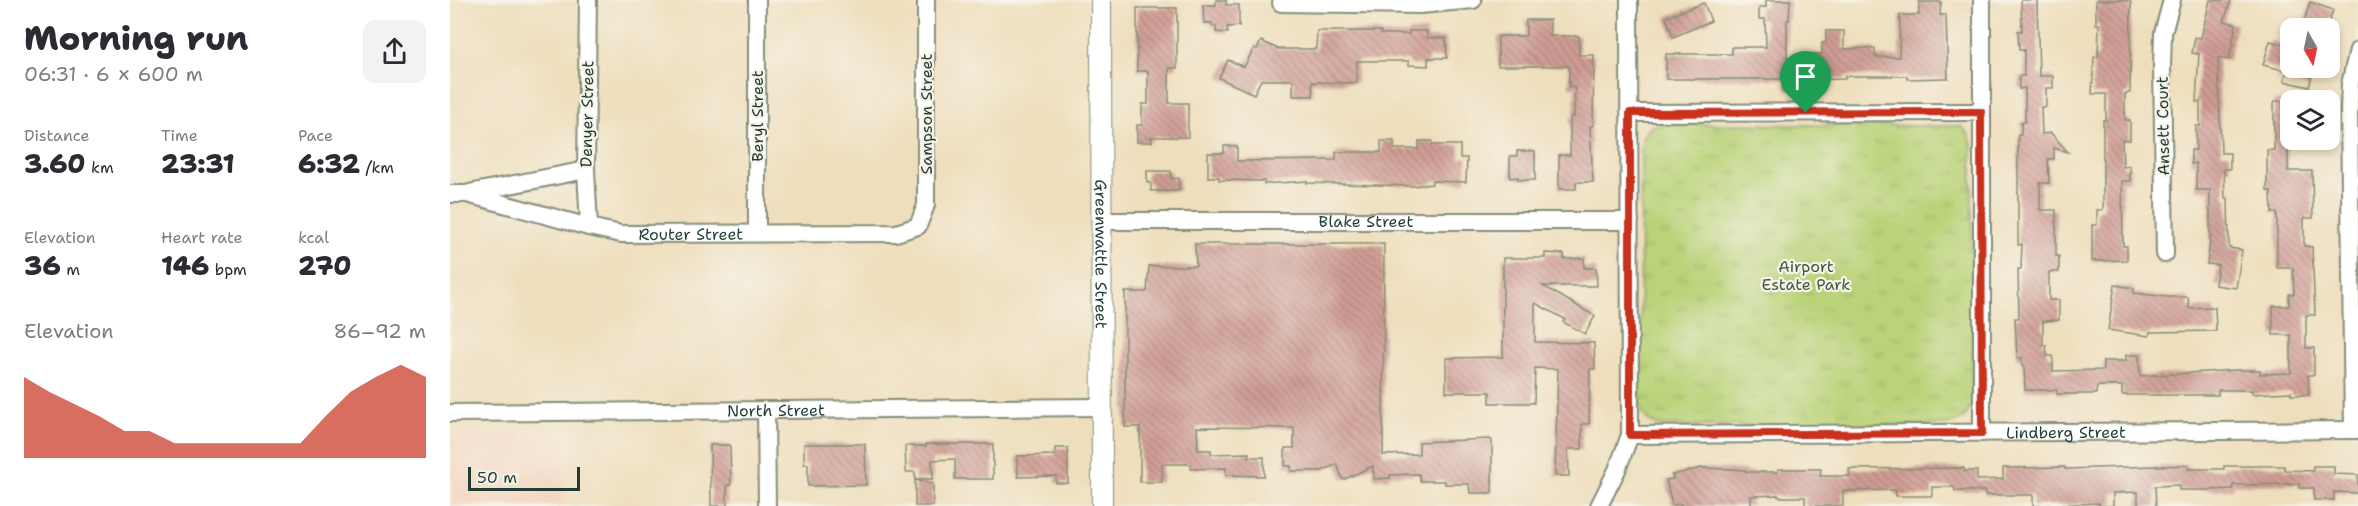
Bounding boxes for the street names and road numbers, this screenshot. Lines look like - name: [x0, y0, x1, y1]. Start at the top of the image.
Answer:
- street label: Sampson Street: [916, 54, 937, 174]
- street label: Denyer Street: [576, 60, 598, 168]
- street label: Beryl Street: [747, 70, 768, 162]
- street label: Ansett Court: [2152, 76, 2174, 176]
- street label: Greenwattle Street: [1091, 179, 1112, 329]
- street label: Blake Street: [1319, 211, 1413, 232]
- street label: Router Street: [638, 223, 743, 244]
- street label: North Street: [727, 399, 825, 421]
- street label: Lindberg Street: [2006, 421, 2126, 443]

